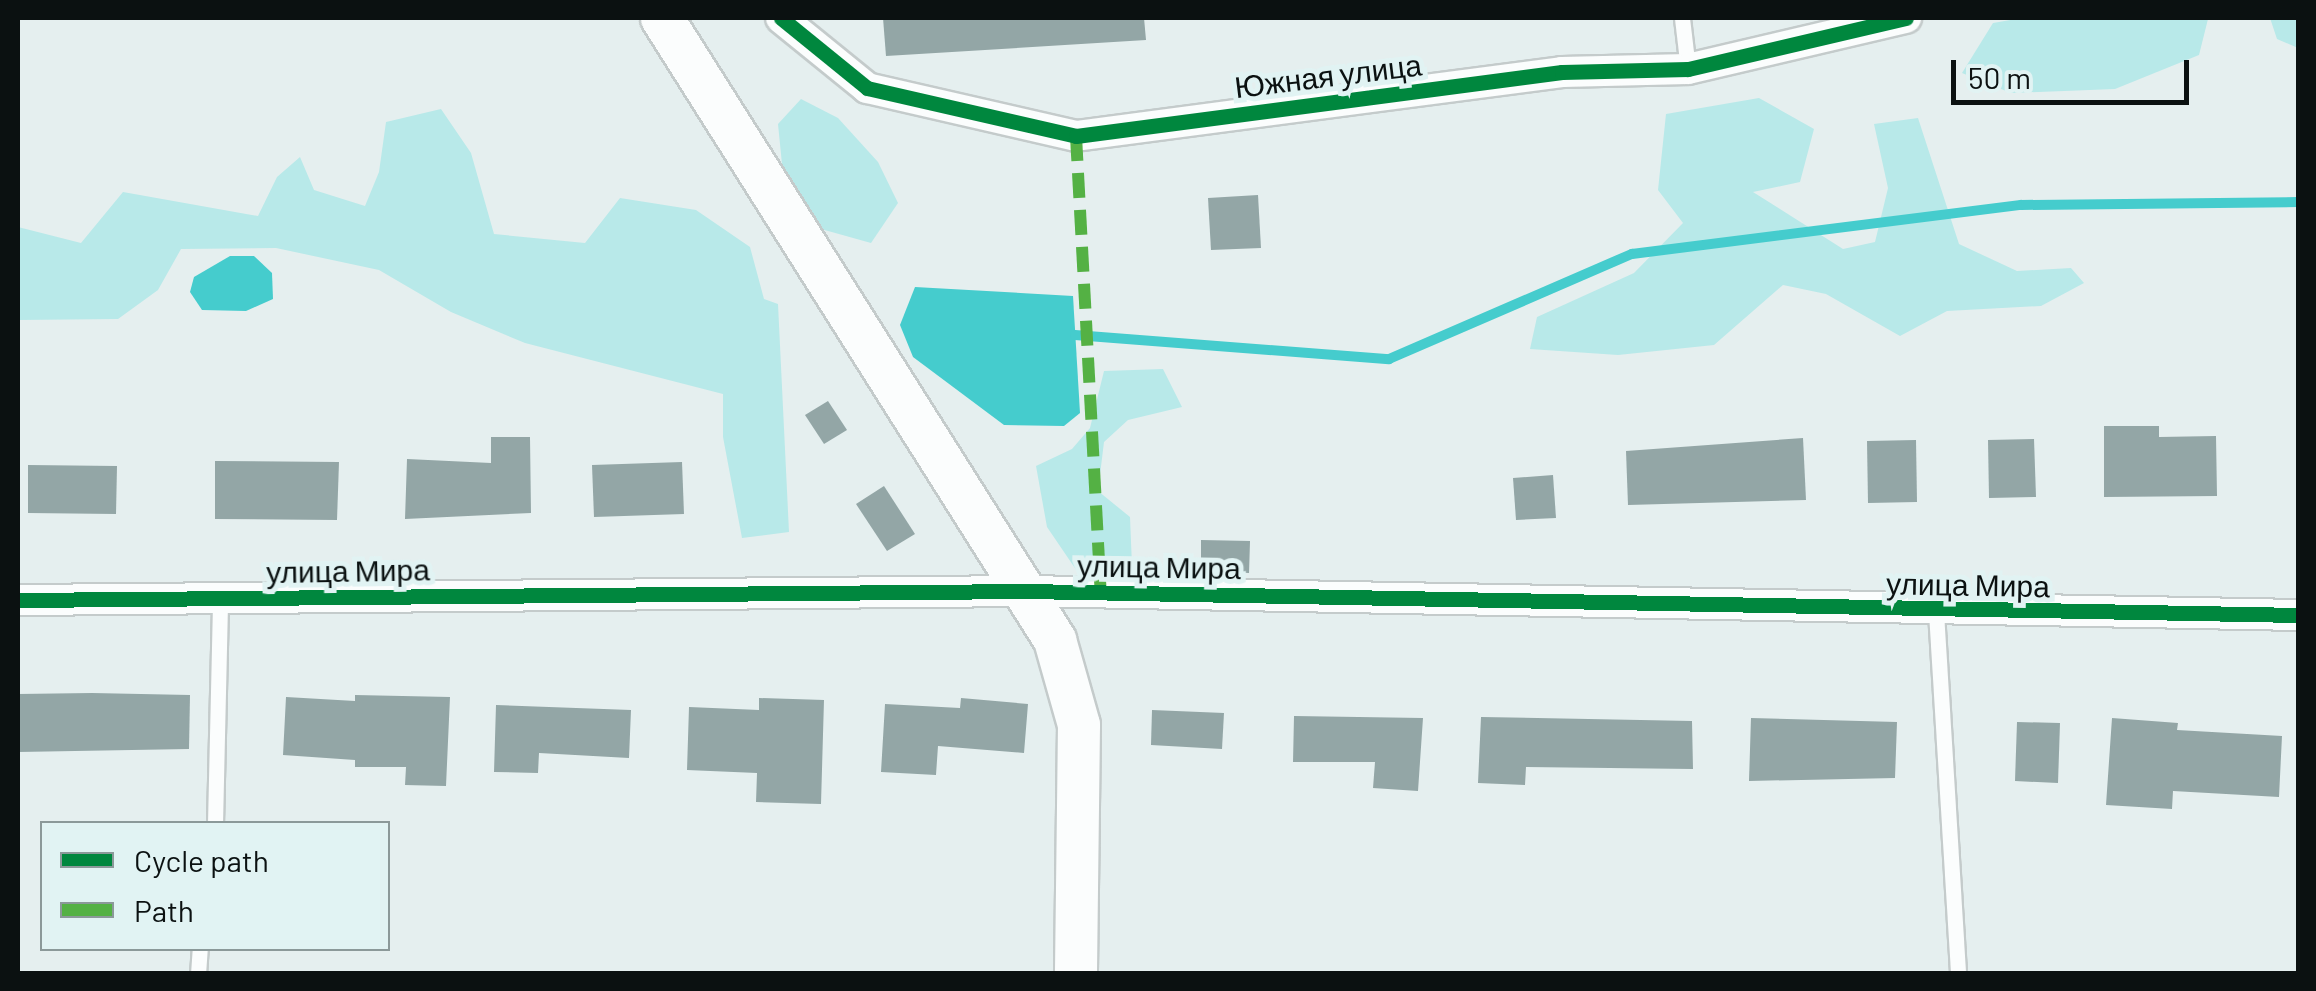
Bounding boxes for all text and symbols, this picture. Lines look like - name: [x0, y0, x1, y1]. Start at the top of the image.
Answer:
- scale bar: [1956, 40, 2194, 102]
- street label: Южная улица: [1232, 46, 1424, 104]
- text: 50 m: [1968, 59, 2031, 95]
- street label: улица Мира: [1077, 547, 1241, 585]
- street label: улица Мира: [266, 551, 430, 589]
- street label: улица Мира: [1886, 565, 2050, 603]
- legend: [40, 821, 390, 951]
- text: Cycle path: [134, 842, 269, 878]
- text: Path: [134, 892, 194, 928]

